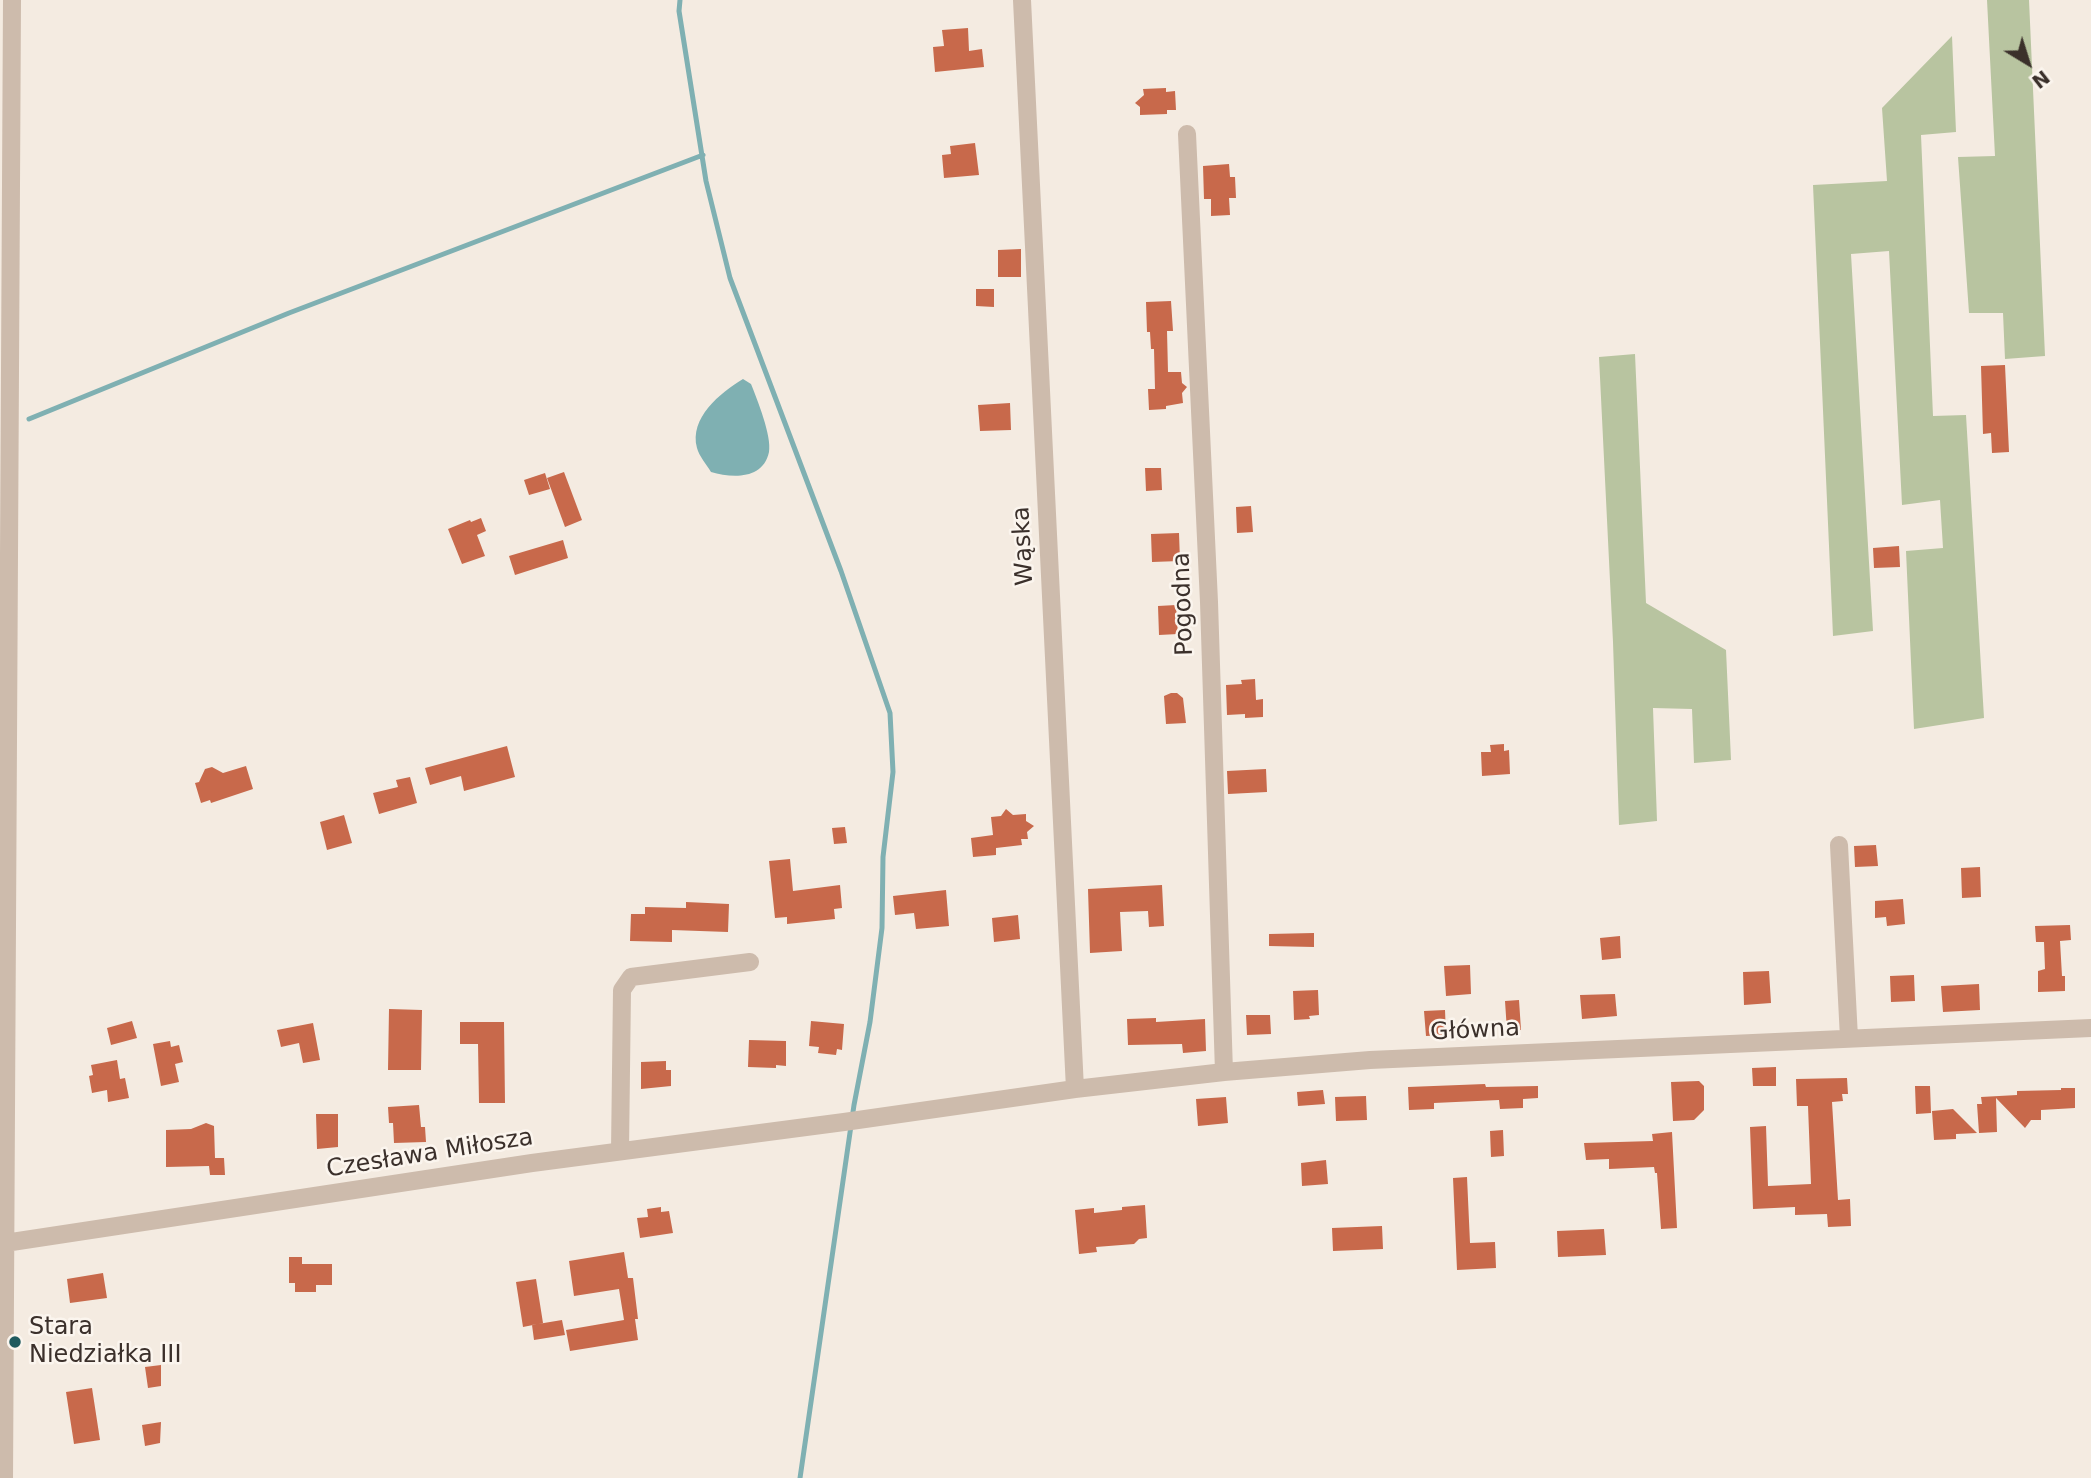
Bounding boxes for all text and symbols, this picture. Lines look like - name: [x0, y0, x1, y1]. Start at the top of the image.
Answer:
- north arrow: [1993, 28, 2063, 98]
- text: N: [2028, 66, 2054, 93]
- street label: Wąska: [1008, 506, 1040, 586]
- street label: Pogodna: [1168, 552, 1200, 656]
- street label: Główna: [1429, 1014, 1521, 1048]
- street label: Czesława Miłosza: [325, 1123, 535, 1185]
- place label: Stara Niedziałka III: [29, 1314, 181, 1370]
- marker: Stara Niedziałka III: [7, 1334, 23, 1350]

